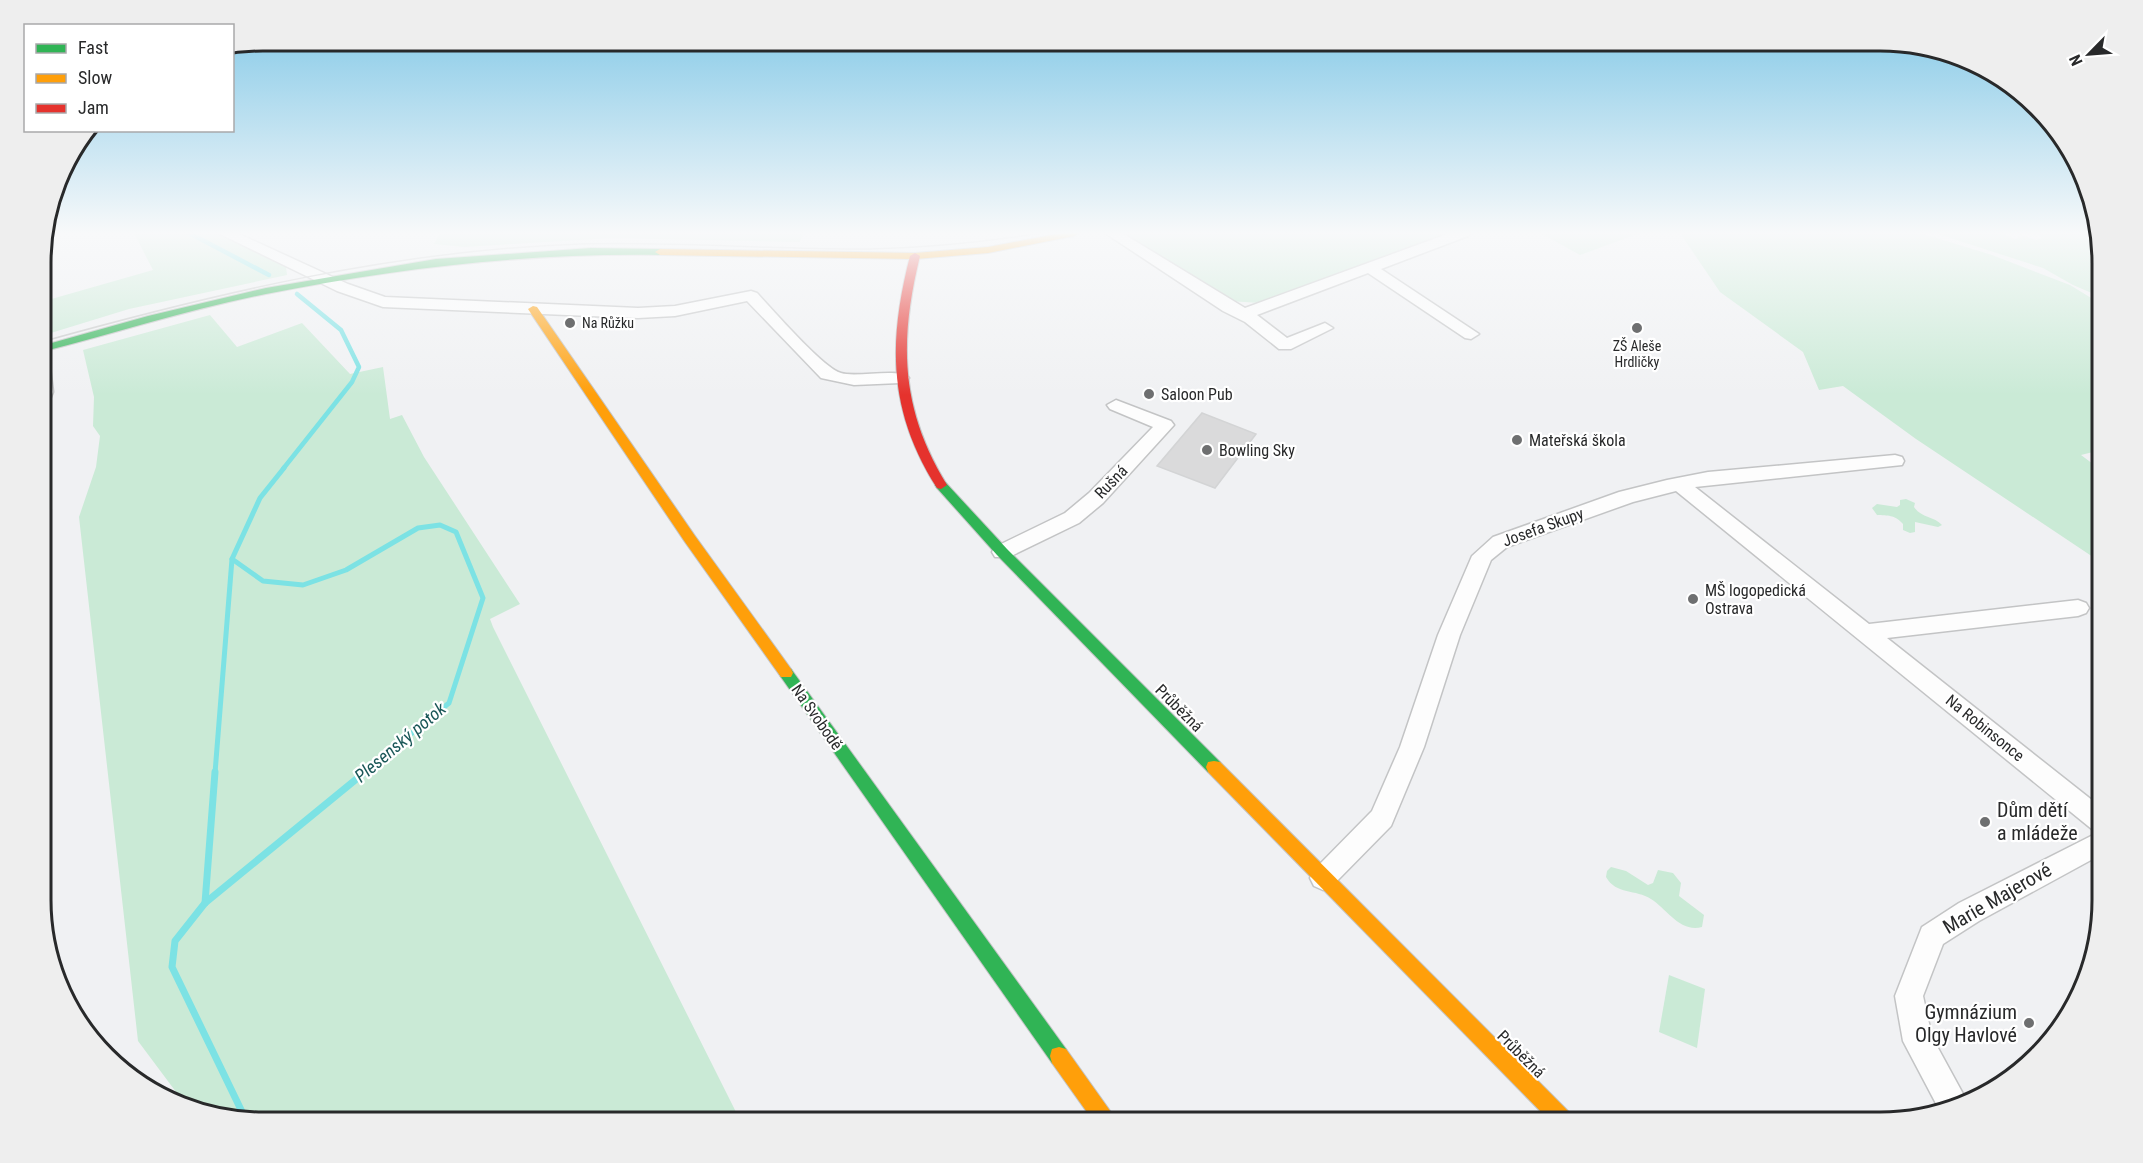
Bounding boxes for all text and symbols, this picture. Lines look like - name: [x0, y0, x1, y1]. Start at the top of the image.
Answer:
- legend: [24, 24, 234, 132]
- north arrow: [2059, 24, 2119, 84]
- text: Fast: [78, 37, 109, 58]
- text: N: [2065, 52, 2087, 69]
- text: Slow: [78, 67, 113, 88]
- text: Jam: [78, 97, 109, 118]
- place label: Na Růžku: [582, 315, 634, 331]
- marker: Na Růžku: [563, 316, 577, 330]
- marker: ZŠ Aleše Hrdličky: [1630, 321, 1644, 335]
- place label: ZŠ Aleše Hrdličky: [1613, 337, 1662, 370]
- place label: Saloon Pub: [1161, 385, 1233, 404]
- marker: Saloon Pub: [1142, 387, 1156, 401]
- place label: Mateřská škola: [1529, 431, 1626, 450]
- marker: Mateřská škola: [1510, 433, 1524, 447]
- place label: Bowling Sky: [1219, 441, 1295, 460]
- marker: Bowling Sky: [1200, 443, 1214, 457]
- street label: Rušná: [1091, 461, 1131, 503]
- street label: Josefa Skupy: [1500, 503, 1586, 550]
- place label: MŠ logopedická Ostrava: [1705, 581, 1806, 618]
- marker: MŠ logopedická Ostrava: [1686, 592, 1700, 606]
- street label: Průběžná: [1151, 680, 1207, 736]
- street label: Na Svobodě: [788, 681, 846, 753]
- street label: Na Robinsonce: [1942, 691, 2028, 765]
- water label: Plesenský potok: [350, 697, 451, 786]
- place label: Dům dětí a mládeže: [1997, 798, 2078, 845]
- marker: Dům dětí a mládeže: [1978, 815, 1992, 829]
- street label: Marie Majerové: [1938, 857, 2056, 939]
- place label: Gymnázium Olgy Havlové: [1915, 1000, 2017, 1047]
- marker: Gymnázium Olgy Havlové: [2022, 1016, 2036, 1030]
- street label: Průběžná: [1493, 1026, 1549, 1082]

